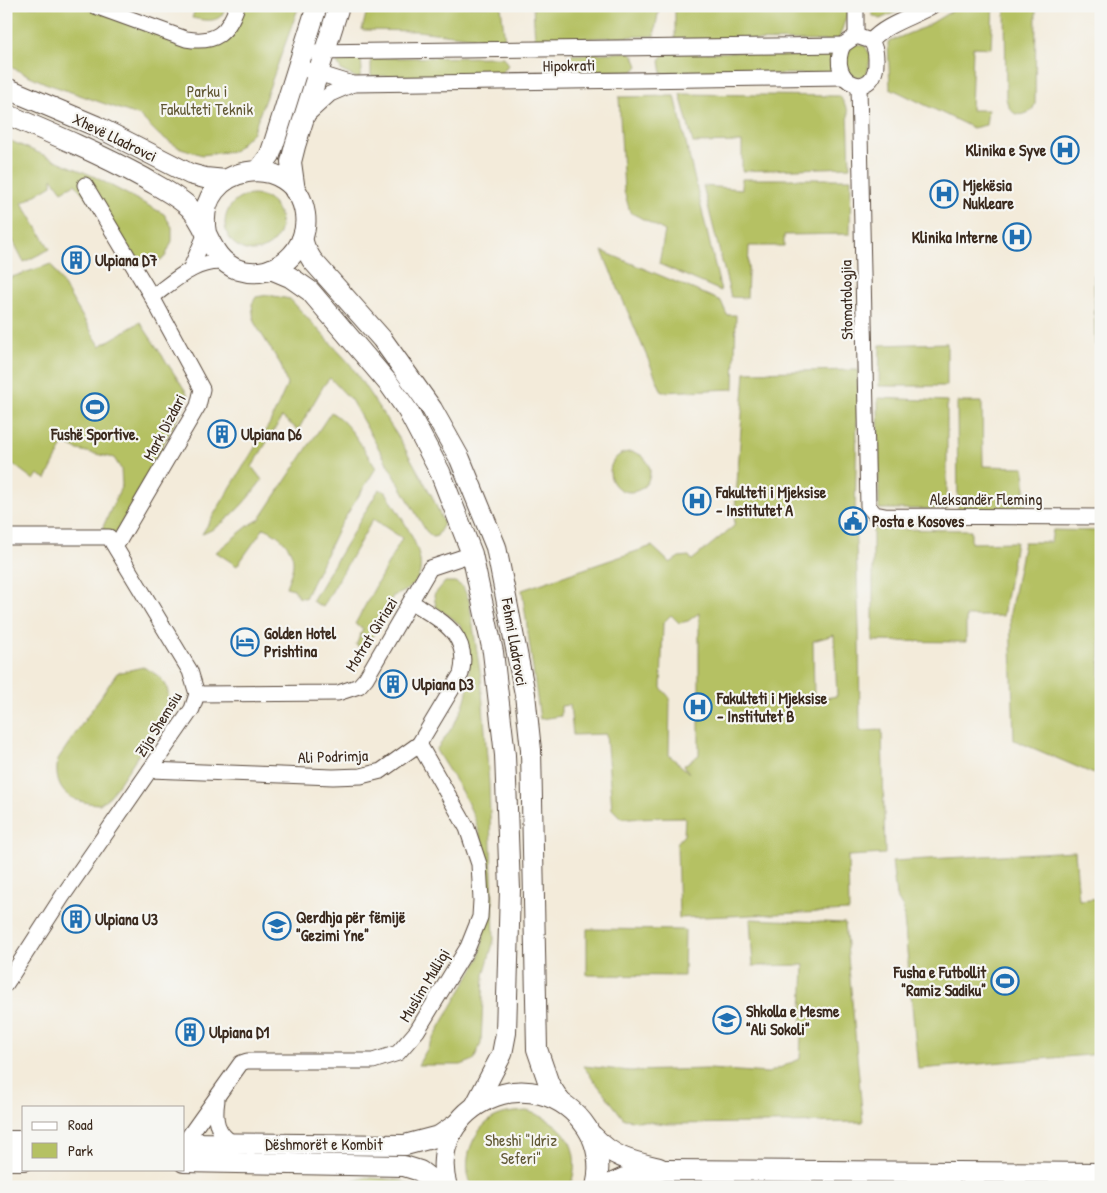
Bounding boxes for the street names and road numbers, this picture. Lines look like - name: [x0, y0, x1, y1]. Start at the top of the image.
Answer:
- street label: Hipokrati: [543, 54, 595, 76]
- street label: Xhevë Lladrovci: [69, 107, 161, 167]
- street label: Stomatologjia: [834, 260, 858, 340]
- street label: Mark Dizdari: [137, 390, 191, 464]
- street label: Aleksandër Fleming: [930, 488, 1042, 510]
- street label: Motrat Qiriazi: [340, 593, 402, 675]
- street label: Fehmi Lladrovci: [496, 595, 534, 688]
- street label: Zija Shemsiu: [129, 687, 187, 761]
- street label: Ali Podrimja: [297, 744, 369, 768]
- street label: Muslim Mulliqi: [393, 944, 455, 1026]
- street label: Dëshmorët e Kombit: [265, 1133, 383, 1155]

